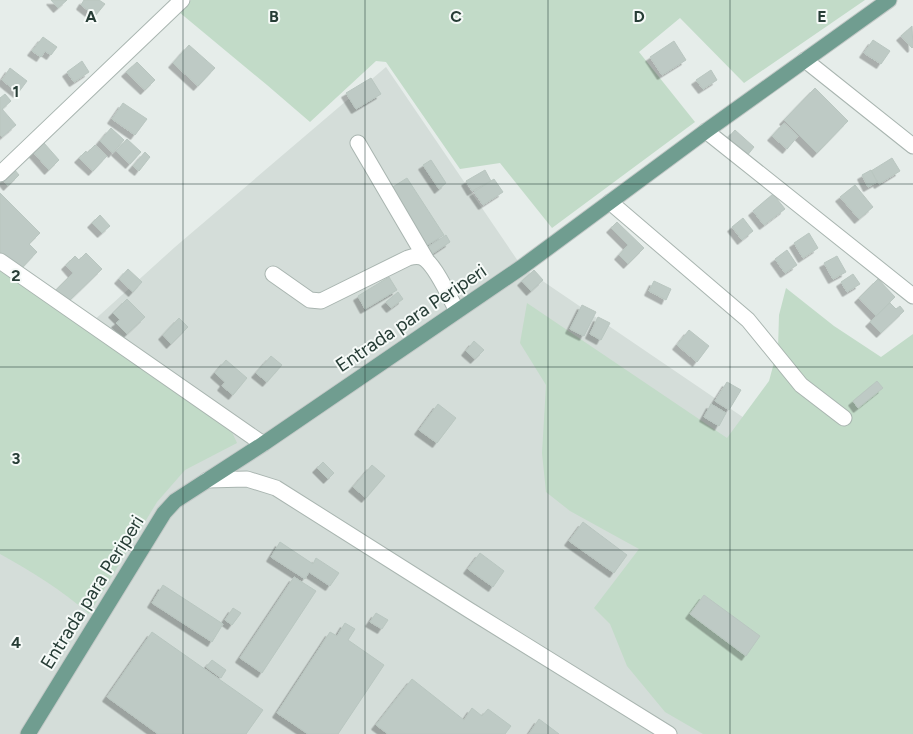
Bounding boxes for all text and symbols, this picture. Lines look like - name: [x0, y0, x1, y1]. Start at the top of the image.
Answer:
- text: A: [85, 7, 97, 26]
- text: B: [269, 7, 279, 26]
- text: C: [450, 7, 462, 26]
- text: D: [633, 7, 645, 26]
- text: E: [817, 7, 827, 26]
- text: 1: [13, 82, 19, 101]
- street label: Entrada para Periperi: [331, 259, 491, 377]
- text: 2: [11, 266, 21, 285]
- text: 3: [12, 449, 21, 468]
- street label: Entrada para Periperi: [35, 511, 149, 673]
- text: 4: [11, 633, 21, 652]

